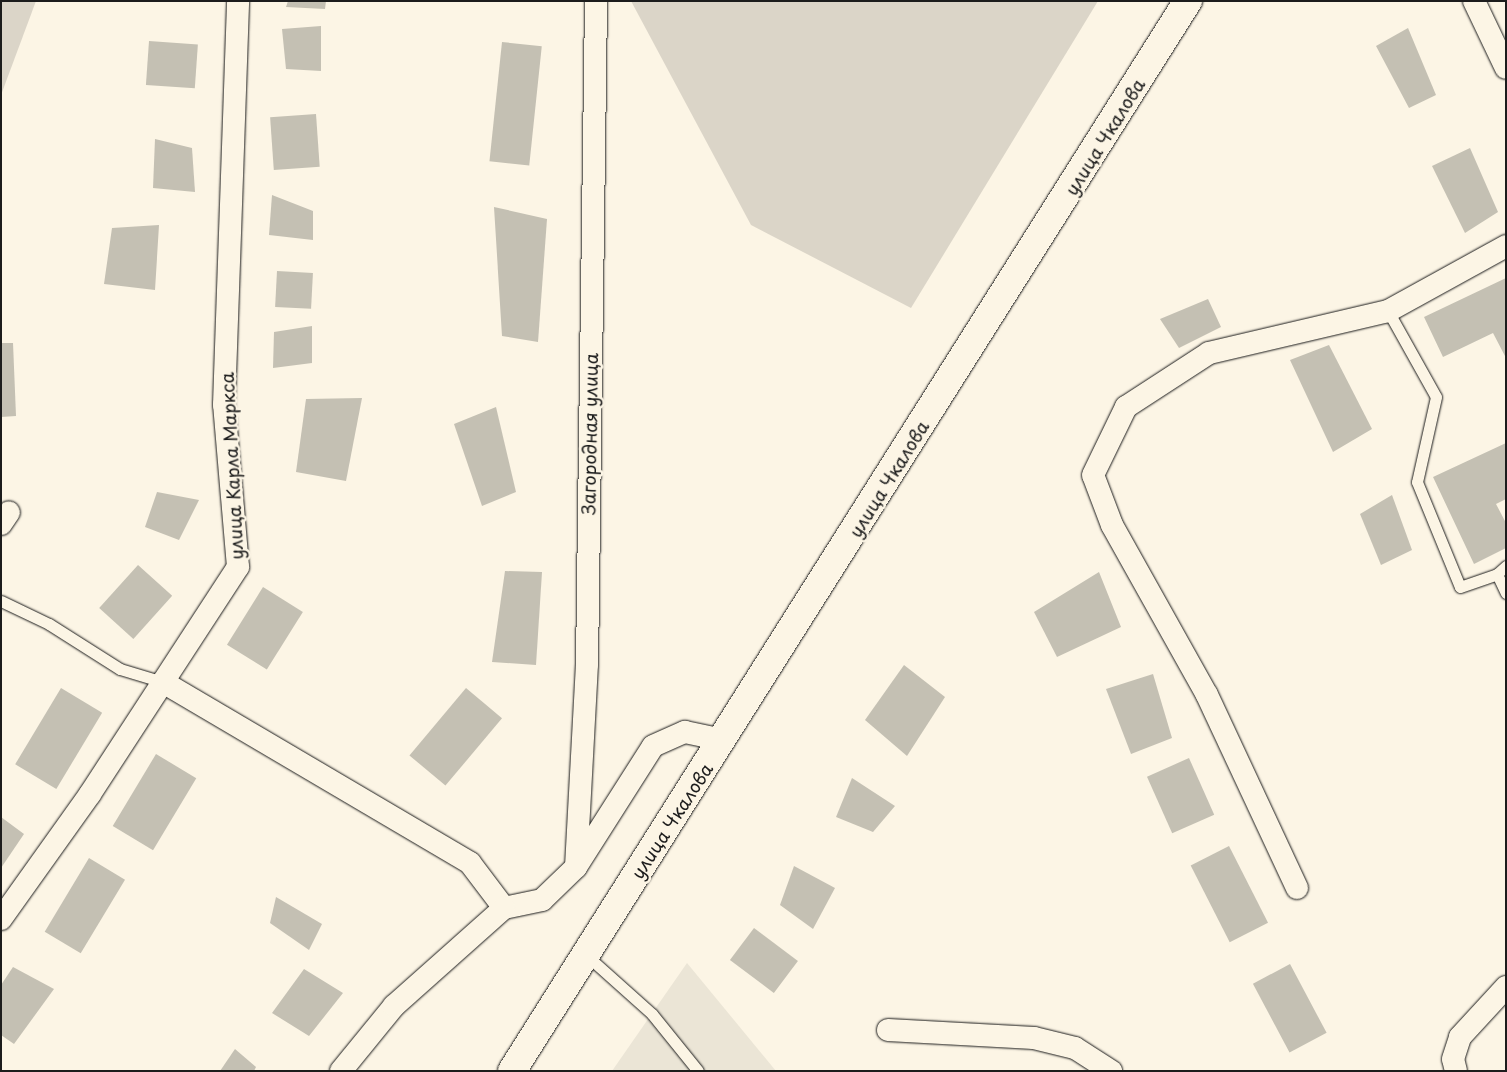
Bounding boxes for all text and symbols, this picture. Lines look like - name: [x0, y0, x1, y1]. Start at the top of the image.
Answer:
- street label: улица Чкалова: [1060, 74, 1150, 200]
- street label: Загородная улица: [578, 352, 602, 516]
- street label: улица Карла Маркса: [216, 371, 248, 561]
- street label: улица Чкалова: [844, 416, 934, 542]
- street label: улица Чкалова: [626, 759, 718, 883]

